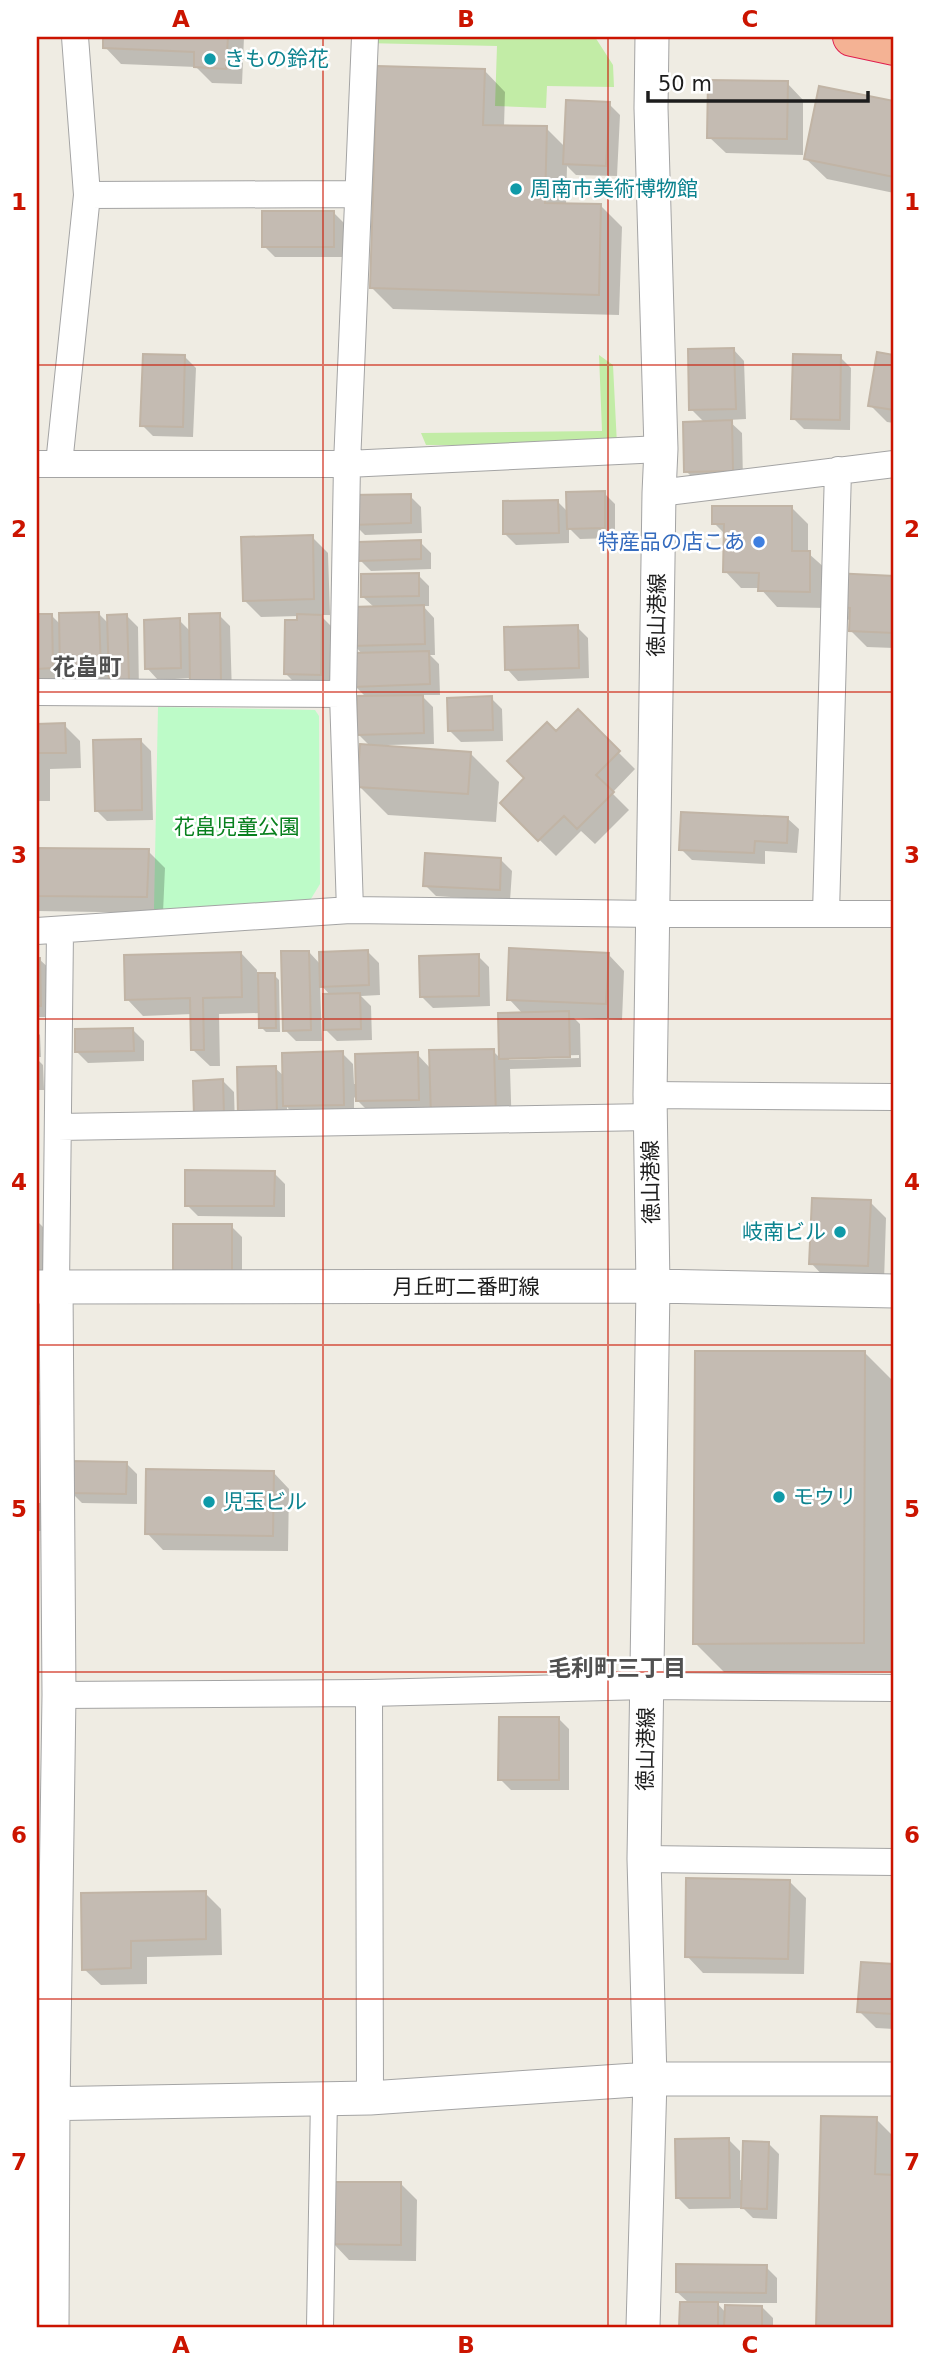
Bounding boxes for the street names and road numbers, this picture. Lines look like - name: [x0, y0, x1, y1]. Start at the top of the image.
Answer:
- street label: 徳山港線: [644, 573, 670, 657]
- street label: 徳山港線: [638, 1140, 664, 1224]
- street label: 月丘町二番町線: [393, 1275, 540, 1299]
- street label: 徳山港線: [633, 1707, 659, 1791]

